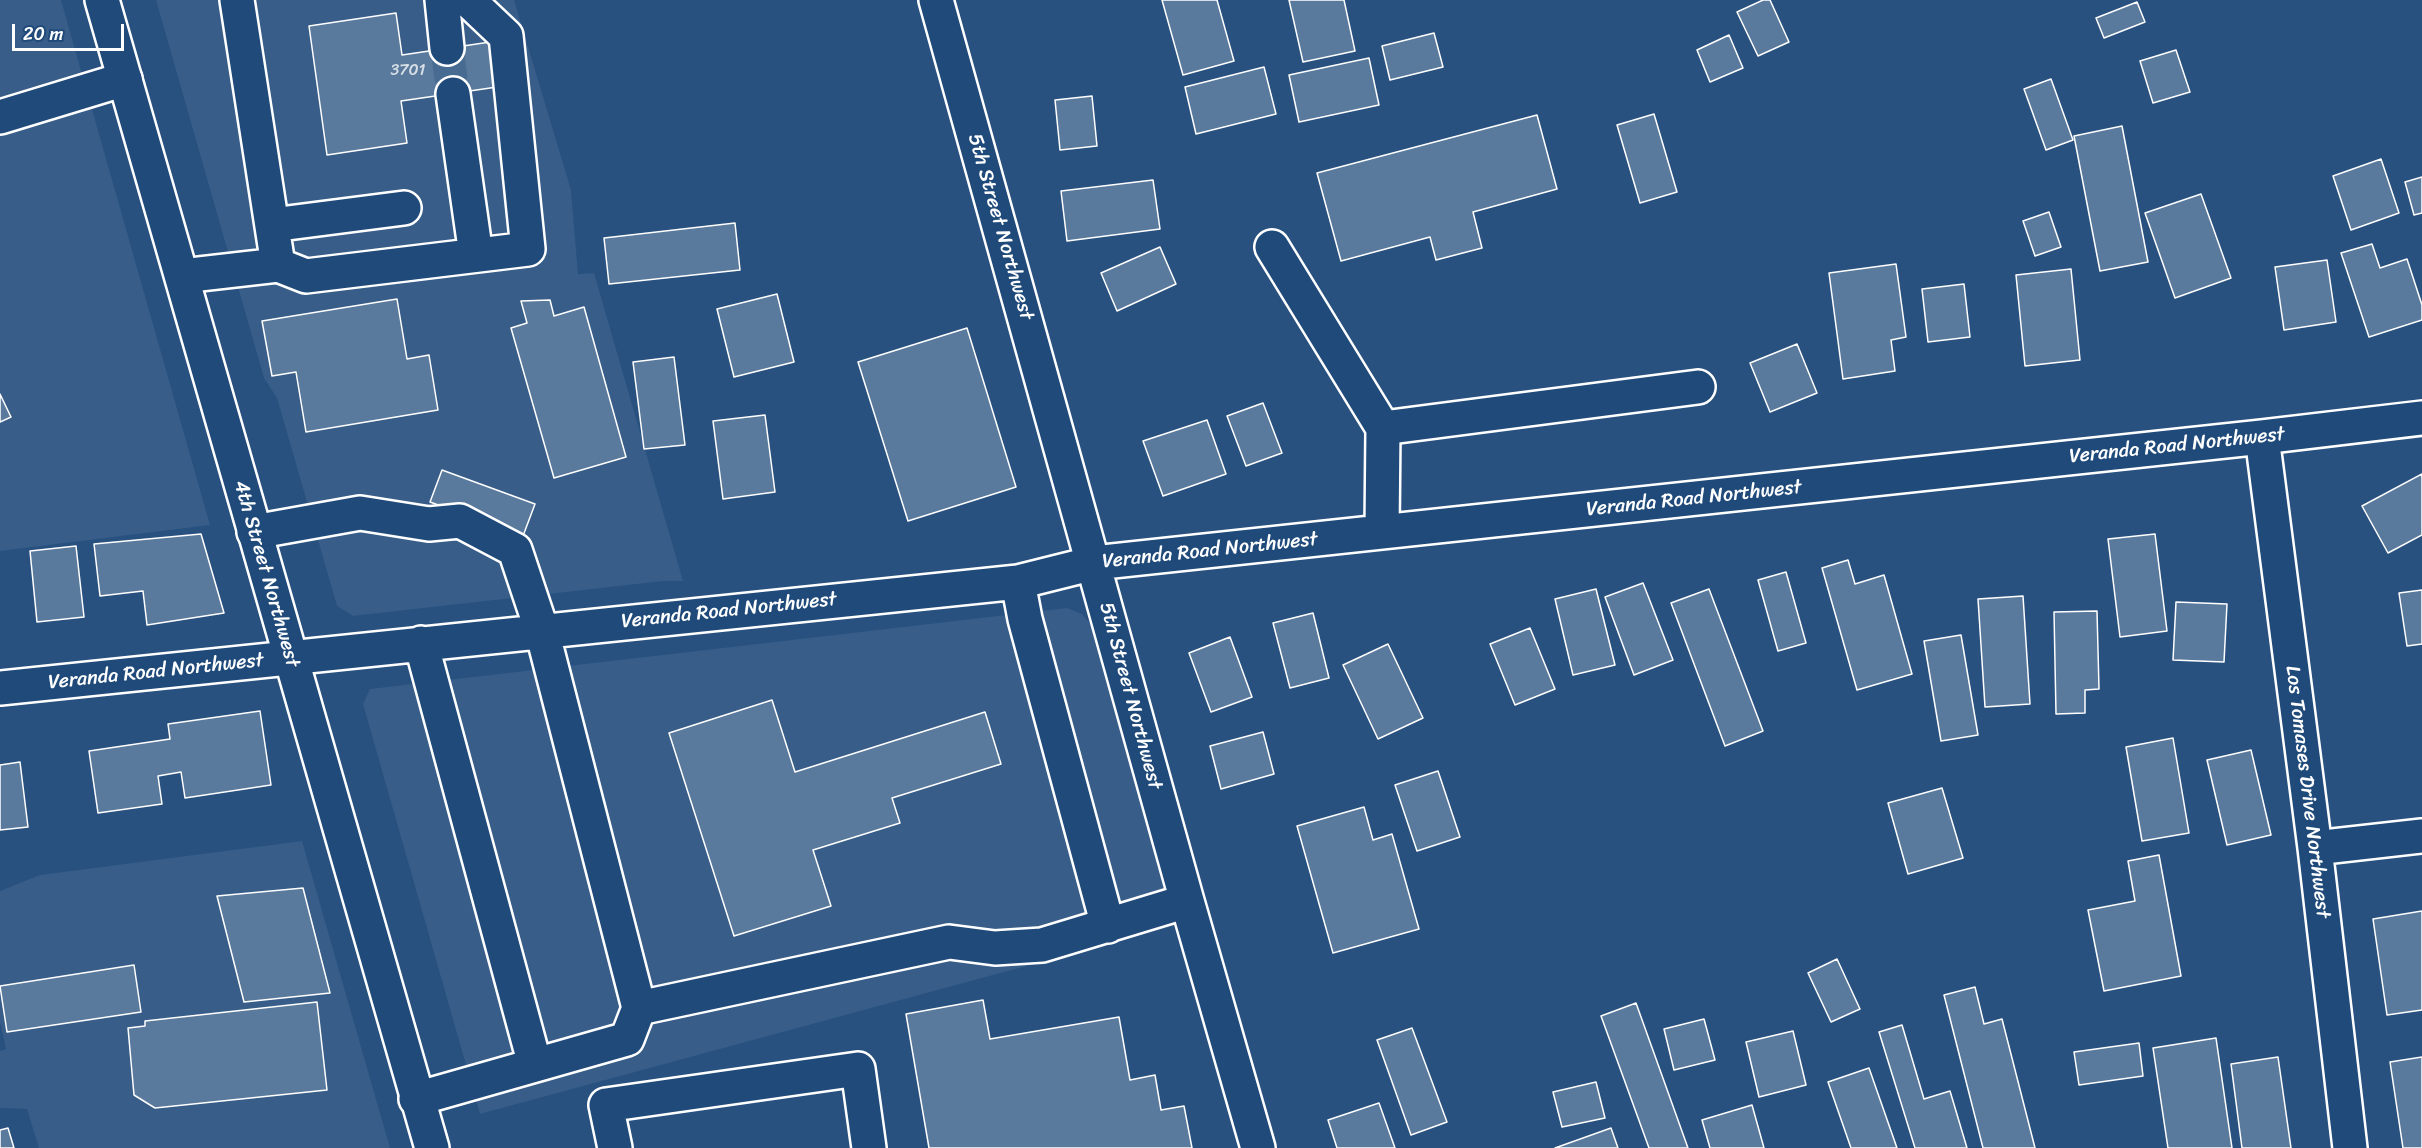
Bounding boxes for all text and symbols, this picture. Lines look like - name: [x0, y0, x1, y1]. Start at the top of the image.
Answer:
- scale bar: [15, 12, 128, 50]
- text: 20 m: [23, 18, 63, 50]
- house number: 3701: [391, 61, 425, 81]
- street label: 5th Street Northwest: [962, 131, 1038, 323]
- street label: Veranda Road Northwest: [2068, 423, 2286, 469]
- street label: Veranda Road Northwest: [1585, 476, 1803, 522]
- street label: 4th Street Northwest: [228, 478, 304, 670]
- street label: Veranda Road Northwest: [1101, 528, 1319, 574]
- street label: Veranda Road Northwest: [620, 588, 838, 634]
- street label: 5th Street Northwest: [1093, 600, 1167, 792]
- street label: Veranda Road Northwest: [47, 649, 265, 695]
- street label: Los Tomases Drive Northwest: [2280, 664, 2334, 920]

